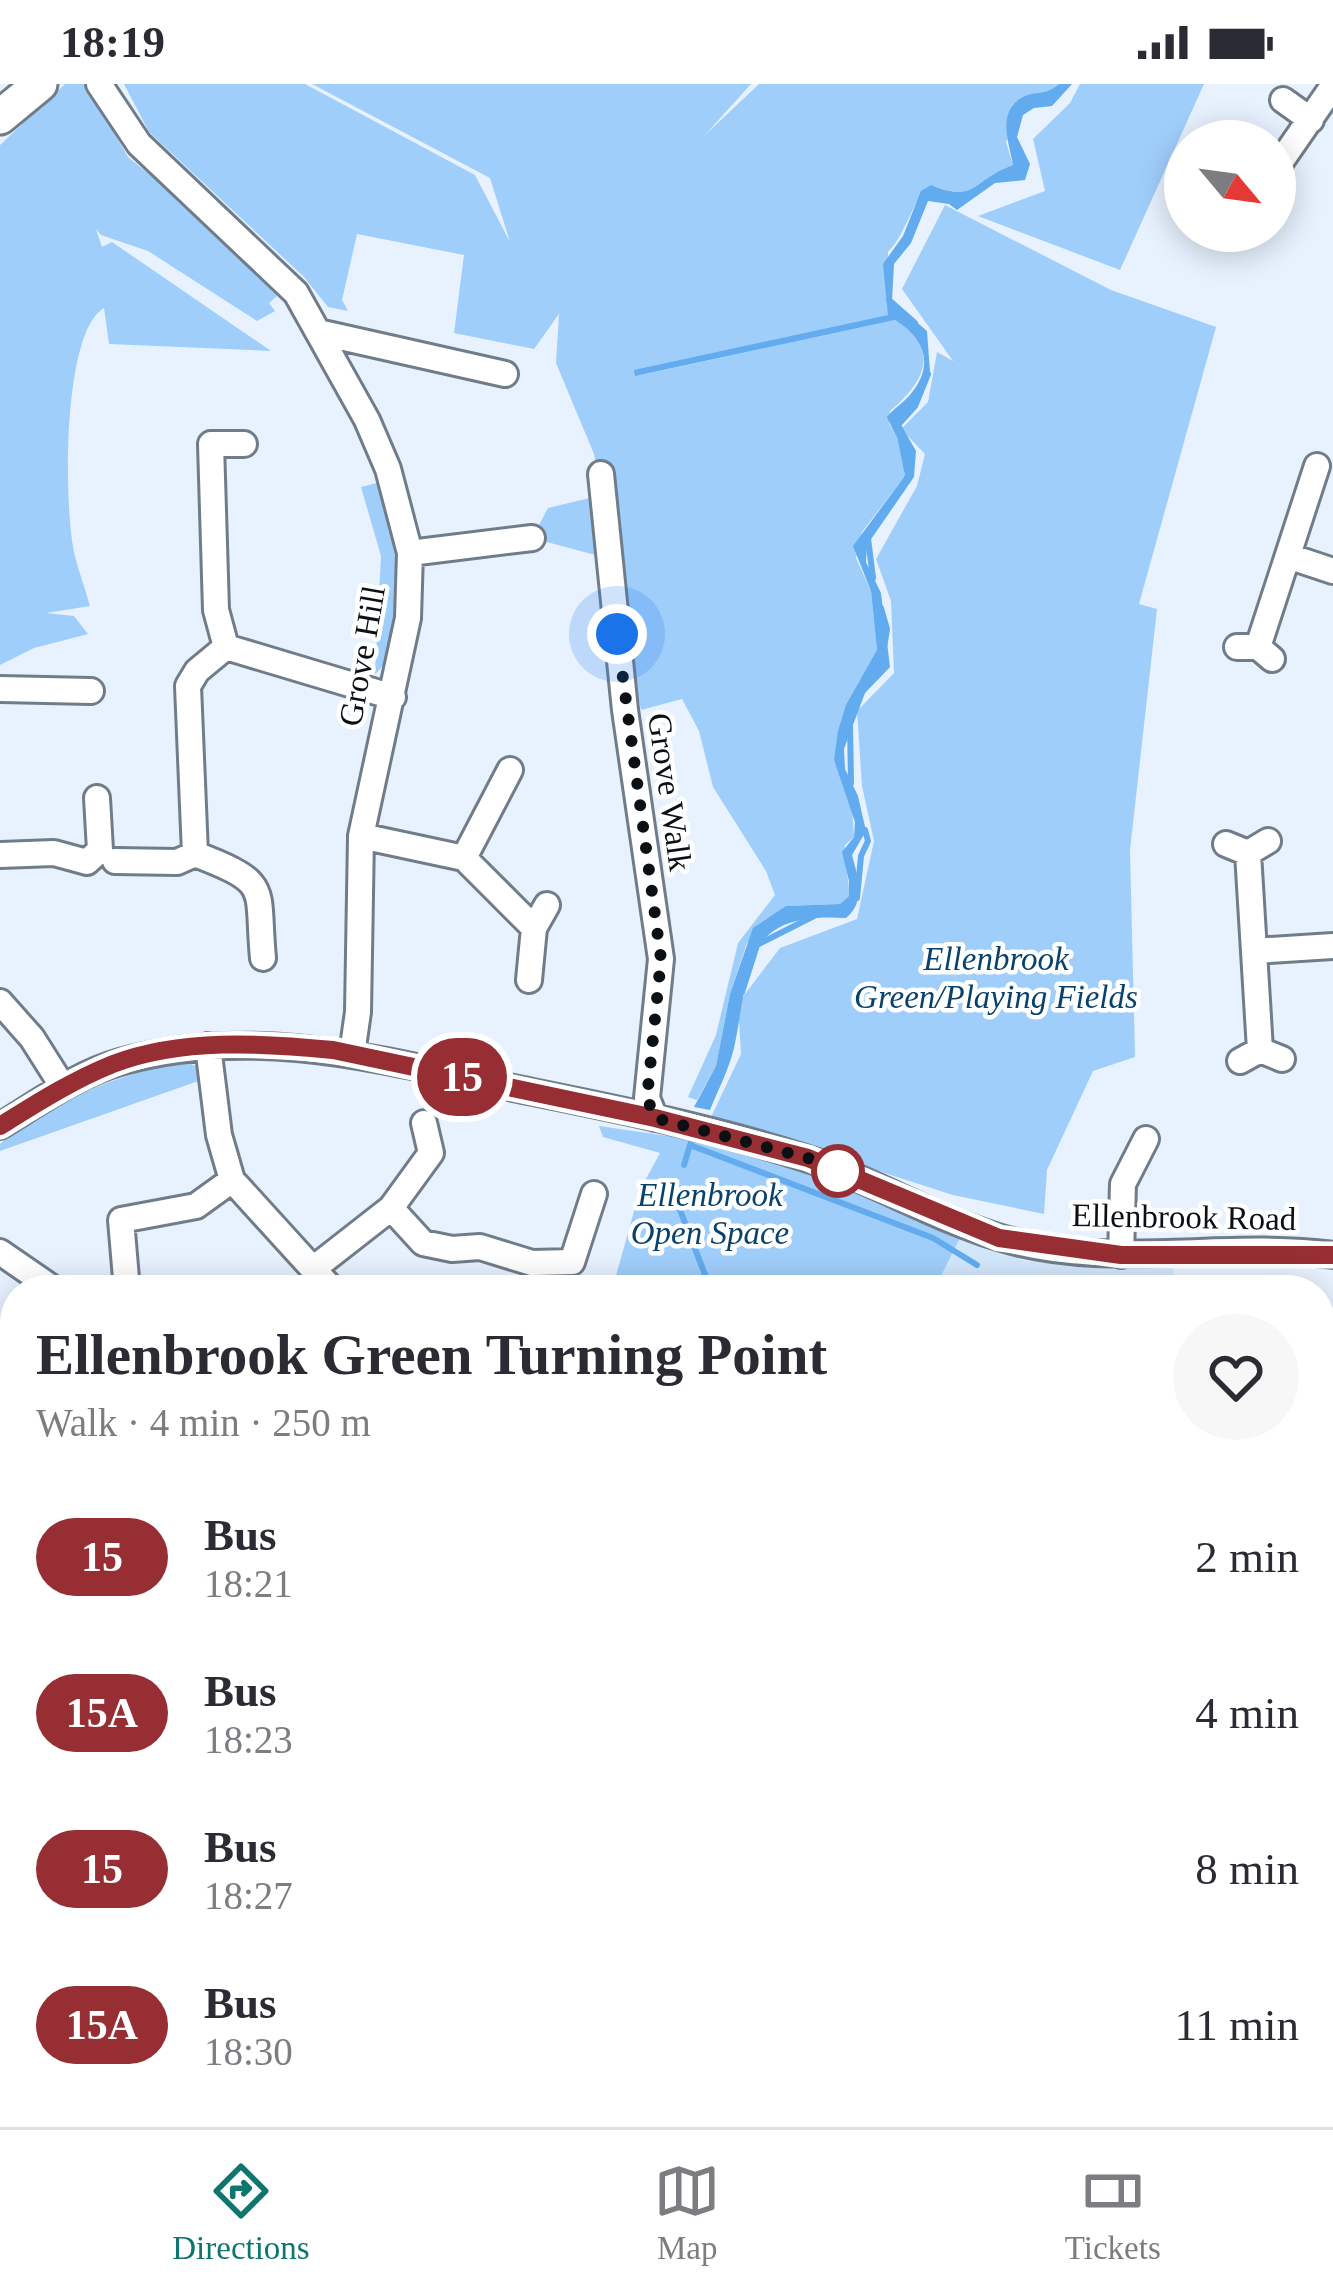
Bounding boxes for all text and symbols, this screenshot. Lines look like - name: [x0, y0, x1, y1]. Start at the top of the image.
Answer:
- text: 18:19: [60, 17, 165, 67]
- north arrow: [1164, 120, 1296, 252]
- map controls: [1164, 120, 1296, 252]
- street label: Grove Hill: [332, 583, 392, 729]
- your location: [587, 604, 647, 664]
- street label: Grove Walk: [641, 711, 699, 874]
- park label: Ellenbrook Green/Playing Fields: [854, 941, 1138, 1015]
- line badge: 15: [408, 1038, 516, 1116]
- text: 15: [441, 1054, 483, 1100]
- unlabelled marker: [813, 1146, 863, 1196]
- park label: Ellenbrook Open Space: [631, 1177, 789, 1251]
- street label: Ellenbrook Road: [1071, 1197, 1297, 1237]
- button: heart: [1173, 1314, 1299, 1440]
- text: Ellenbrook Green Turning Point: [36, 1323, 827, 1386]
- text: Walk · 4 min · 250 m: [36, 1401, 371, 1444]
- text: Bus: [204, 1510, 277, 1560]
- text: 2 min: [1195, 1532, 1299, 1582]
- text: 15: [81, 1534, 123, 1580]
- text: 18:21: [204, 1562, 293, 1605]
- text: Bus: [204, 1666, 277, 1716]
- text: 4 min: [1195, 1688, 1299, 1738]
- text: 15A: [66, 1690, 138, 1736]
- text: 18:23: [204, 1718, 293, 1761]
- text: Bus: [204, 1822, 277, 1872]
- text: 8 min: [1195, 1844, 1299, 1894]
- text: 15: [81, 1846, 123, 1892]
- text: 18:27: [204, 1874, 293, 1917]
- text: Bus: [204, 1978, 277, 2028]
- text: 11 min: [1174, 2000, 1299, 2050]
- text: 15A: [66, 2002, 138, 2048]
- text: 18:30: [204, 2030, 293, 2073]
- tab: Directions: [172, 2158, 310, 2267]
- tab: Map: [654, 2158, 720, 2267]
- tab: Tickets: [1065, 2158, 1161, 2267]

